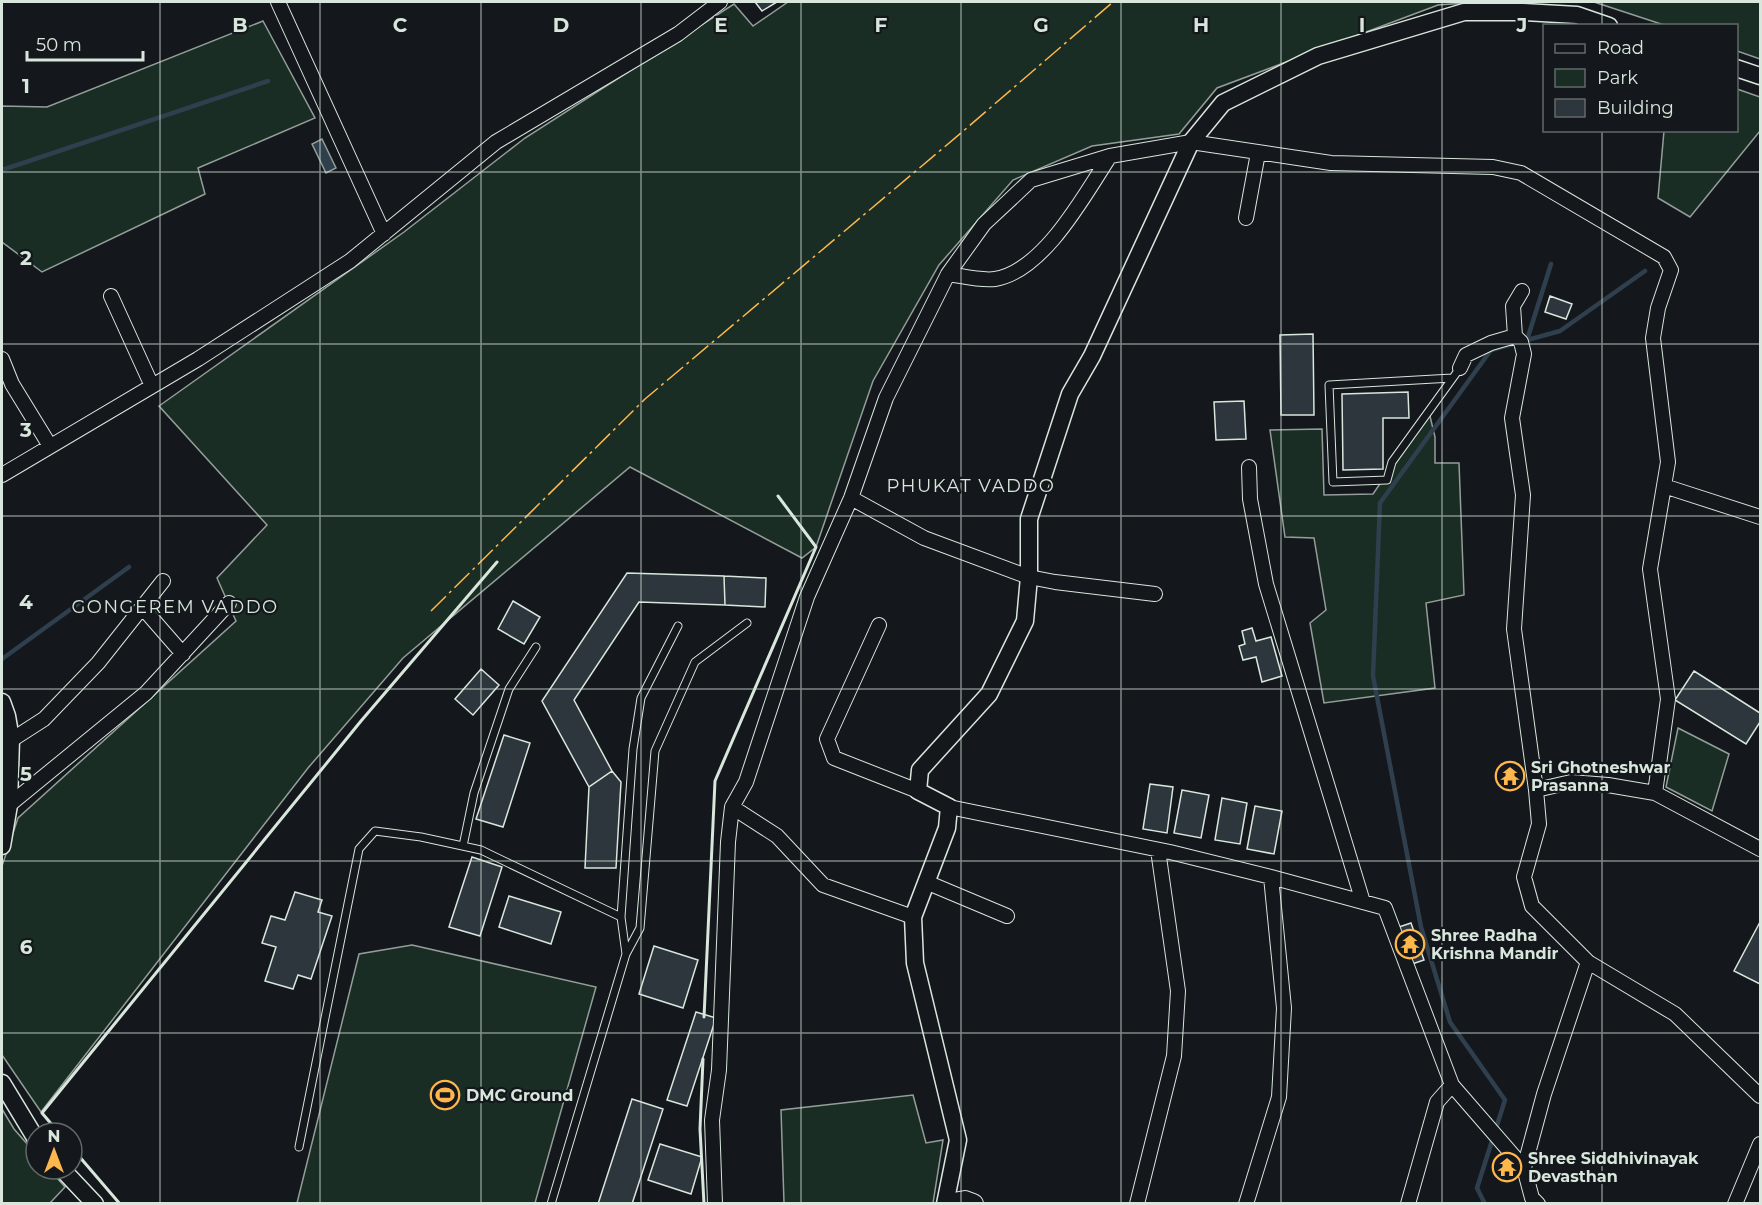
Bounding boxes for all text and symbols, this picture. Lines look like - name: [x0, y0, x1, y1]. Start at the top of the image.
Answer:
- text: B: [232, 13, 248, 37]
- text: C: [393, 13, 408, 37]
- text: D: [553, 13, 569, 37]
- text: E: [714, 13, 728, 37]
- text: F: [875, 13, 888, 37]
- text: G: [1033, 13, 1049, 37]
- text: H: [1193, 13, 1209, 37]
- text: I: [1359, 13, 1365, 37]
- text: J: [1516, 13, 1527, 37]
- scale bar: [27, 24, 142, 62]
- legend: [1543, 24, 1738, 132]
- text: 50 m: [36, 34, 82, 56]
- text: Road: [1597, 37, 1644, 59]
- text: Park: [1597, 67, 1638, 89]
- text: 1: [22, 74, 30, 98]
- text: Building: [1597, 97, 1674, 119]
- text: 2: [20, 246, 32, 270]
- text: 3: [19, 418, 32, 442]
- district label: PHUKAT VADDO: [887, 475, 1055, 497]
- text: 4: [19, 590, 33, 614]
- district label: GONGEREM VADDO: [71, 596, 279, 618]
- place label: Sri Ghotneshwar Prasanna: [1531, 758, 1670, 795]
- temple icon: Sri Ghotneshwar Prasanna: [1494, 760, 1526, 792]
- text: 5: [20, 762, 32, 786]
- place label: Shree Radha Krishna Mandir: [1431, 926, 1559, 963]
- temple icon: Shree Radha Krishna Mandir: [1394, 928, 1426, 960]
- text: 6: [20, 935, 33, 959]
- sports icon: DMC Ground: [429, 1079, 461, 1111]
- place label: DMC Ground: [466, 1086, 573, 1105]
- north arrow: [24, 1121, 84, 1181]
- text: N: [48, 1127, 60, 1146]
- place label: Shree Siddhivinayak Devasthan: [1528, 1149, 1699, 1186]
- temple icon: Shree Siddhivinayak Devasthan: [1491, 1151, 1523, 1183]

